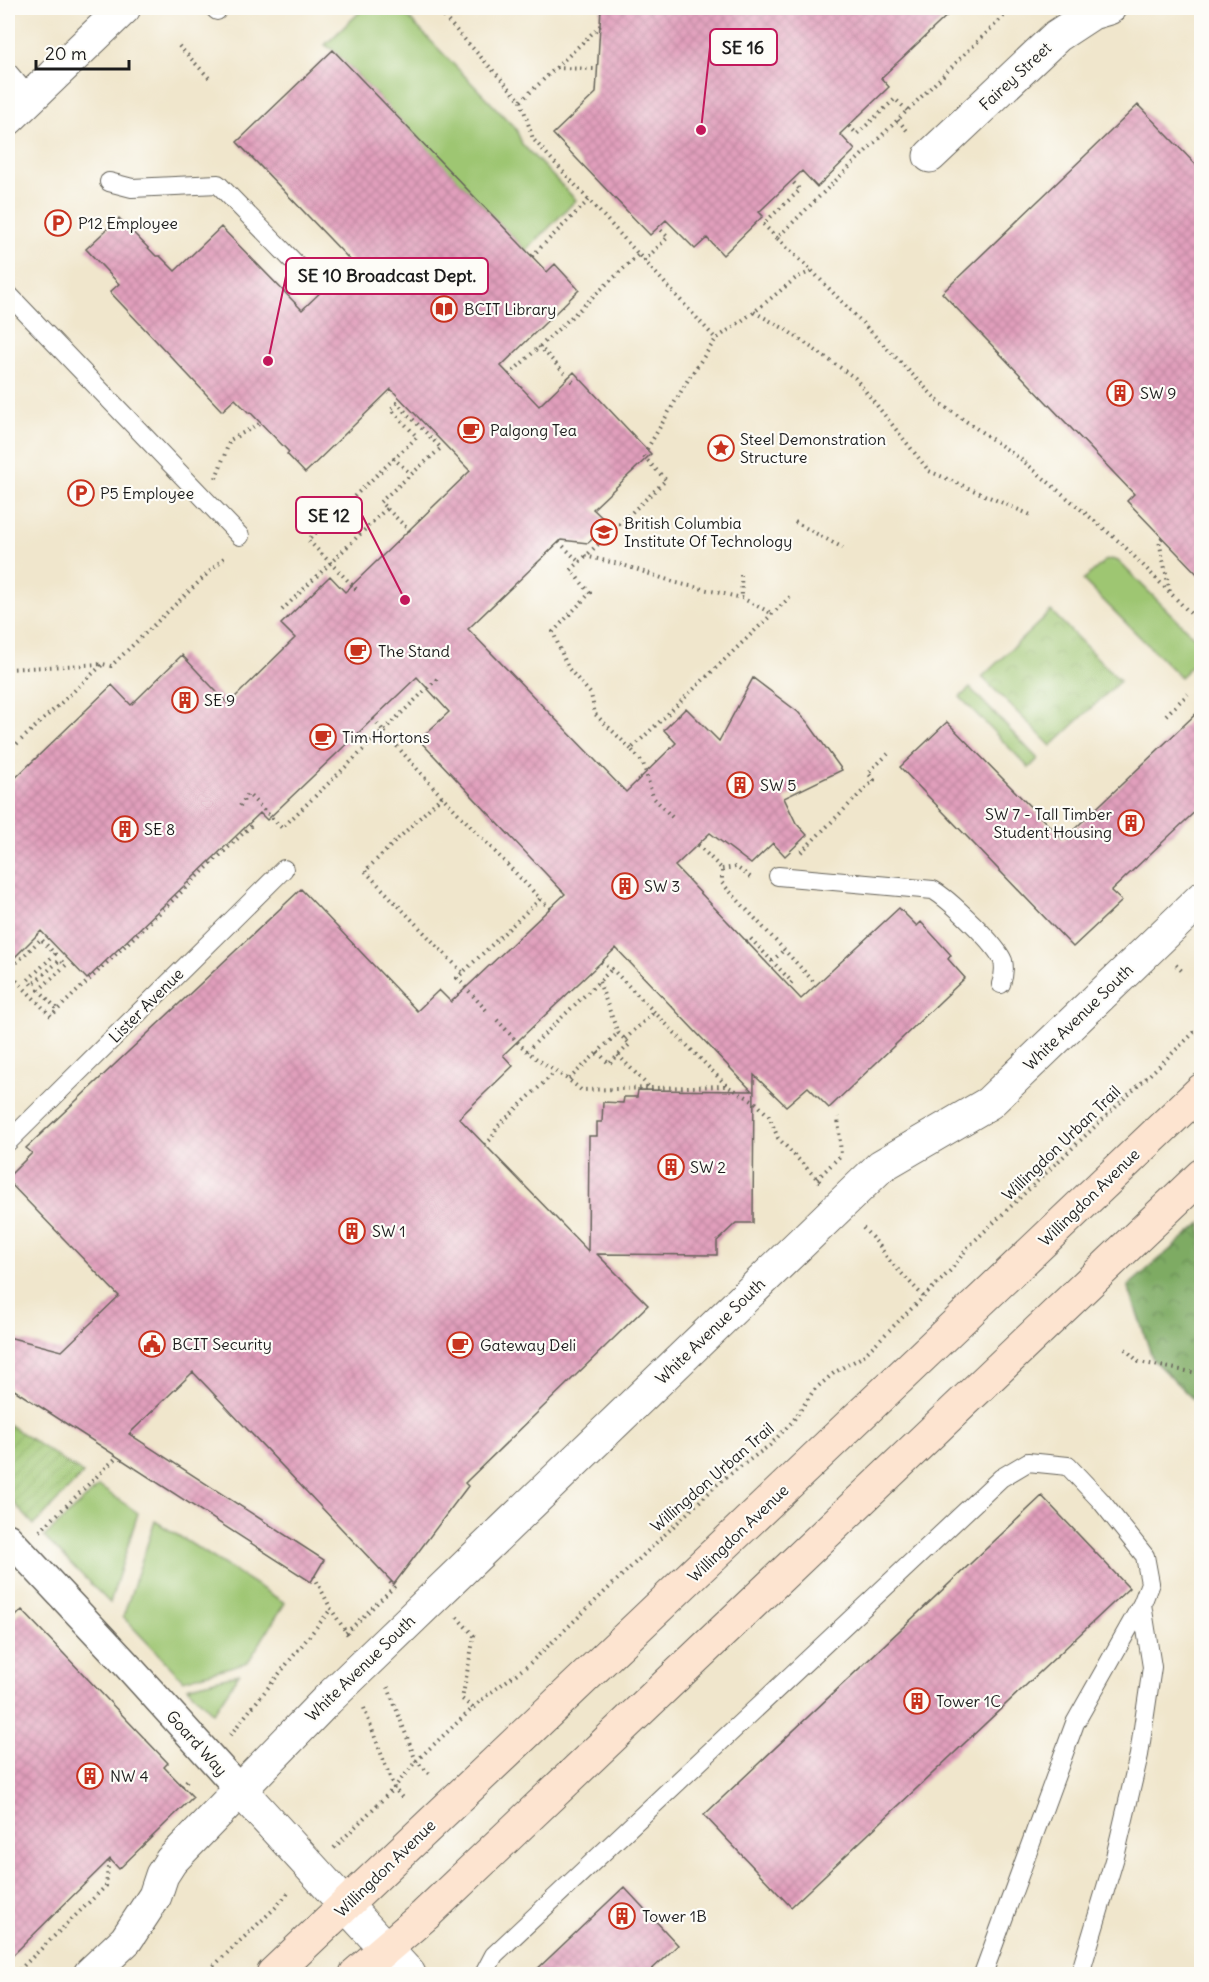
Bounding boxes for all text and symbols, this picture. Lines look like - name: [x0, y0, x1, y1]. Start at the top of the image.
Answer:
- callout: SE 16: [710, 29, 777, 65]
- scale bar: [36, 33, 129, 71]
- text: SE 16: [722, 36, 764, 59]
- street label: Fairey Street: [975, 37, 1056, 114]
- text: 20 m: [45, 42, 87, 65]
- parking icon: P12 Employee: [43, 208, 73, 238]
- place label: P12 Employee: [78, 213, 178, 233]
- callout: SE 10 Broadcast Dept.: [286, 258, 488, 294]
- text: SE 10 Broadcast Dept.: [298, 264, 476, 287]
- library icon: BCIT Library: [429, 294, 459, 324]
- place label: BCIT Library: [464, 299, 556, 319]
- building icon: SW 9: [1105, 378, 1135, 408]
- place label: SW 9: [1140, 383, 1176, 403]
- cafe icon: Palgong Tea: [456, 415, 486, 445]
- place label: Palgong Tea: [490, 420, 577, 440]
- place label: Steel Demonstration Structure: [740, 429, 886, 467]
- place icon: Steel Demonstration Structure: [706, 433, 736, 463]
- parking icon: P5 Employee: [66, 478, 96, 508]
- place label: P5 Employee: [100, 483, 194, 503]
- callout: SE 12: [296, 497, 362, 533]
- text: SE 12: [308, 504, 350, 527]
- place label: British Columbia Institute Of Technology: [624, 513, 792, 551]
- school or university icon: British Columbia Institute Of Technology: [589, 517, 619, 547]
- cafe icon: The Stand: [343, 636, 373, 666]
- place label: The Stand: [378, 641, 450, 661]
- building icon: SE 9: [170, 685, 200, 715]
- place label: SE 9: [204, 690, 235, 710]
- cafe icon: Tim Hortons: [308, 722, 338, 752]
- place label: Tim Hortons: [342, 727, 430, 747]
- building icon: SW 5: [725, 770, 755, 800]
- place label: SW 5: [760, 775, 796, 795]
- place label: SW 7 - Tall Timber Student Housing: [985, 804, 1112, 842]
- building icon: SW 7 - Tall Timber Student Housing: [1116, 808, 1146, 838]
- building icon: SE 8: [110, 814, 140, 844]
- place label: SE 8: [144, 819, 175, 839]
- building icon: SW 3: [610, 871, 640, 901]
- place label: SW 3: [644, 876, 680, 896]
- street label: White Avenue South: [1019, 960, 1137, 1074]
- street label: Lister Avenue: [104, 963, 188, 1047]
- street label: Willingdon Urban Trail: [998, 1081, 1124, 1205]
- street label: Willingdon Avenue: [1035, 1144, 1143, 1250]
- building icon: SW 2: [656, 1152, 686, 1182]
- place label: SW 2: [690, 1157, 726, 1177]
- building icon: SW 1: [337, 1216, 367, 1246]
- place label: SW 1: [372, 1221, 406, 1241]
- street label: White Avenue South: [651, 1274, 769, 1388]
- public building icon: BCIT Security: [137, 1329, 167, 1359]
- cafe icon: Gateway Deli: [445, 1330, 475, 1360]
- place label: BCIT Security: [172, 1334, 272, 1354]
- place label: Gateway Deli: [480, 1335, 576, 1355]
- street label: Willingdon Urban Trail: [646, 1418, 778, 1536]
- street label: Willingdon Avenue: [684, 1480, 792, 1586]
- street label: White Avenue South: [301, 1611, 419, 1725]
- building icon: Tower 1C: [902, 1686, 932, 1716]
- place label: Tower 1C: [936, 1691, 1001, 1711]
- street label: Goard Way: [162, 1706, 232, 1780]
- building icon: NW 4: [75, 1761, 105, 1791]
- place label: NW 4: [110, 1766, 149, 1786]
- street label: Willingdon Avenue: [331, 1815, 439, 1921]
- building icon: Tower 1B: [607, 1901, 637, 1931]
- place label: Tower 1B: [642, 1906, 707, 1926]

